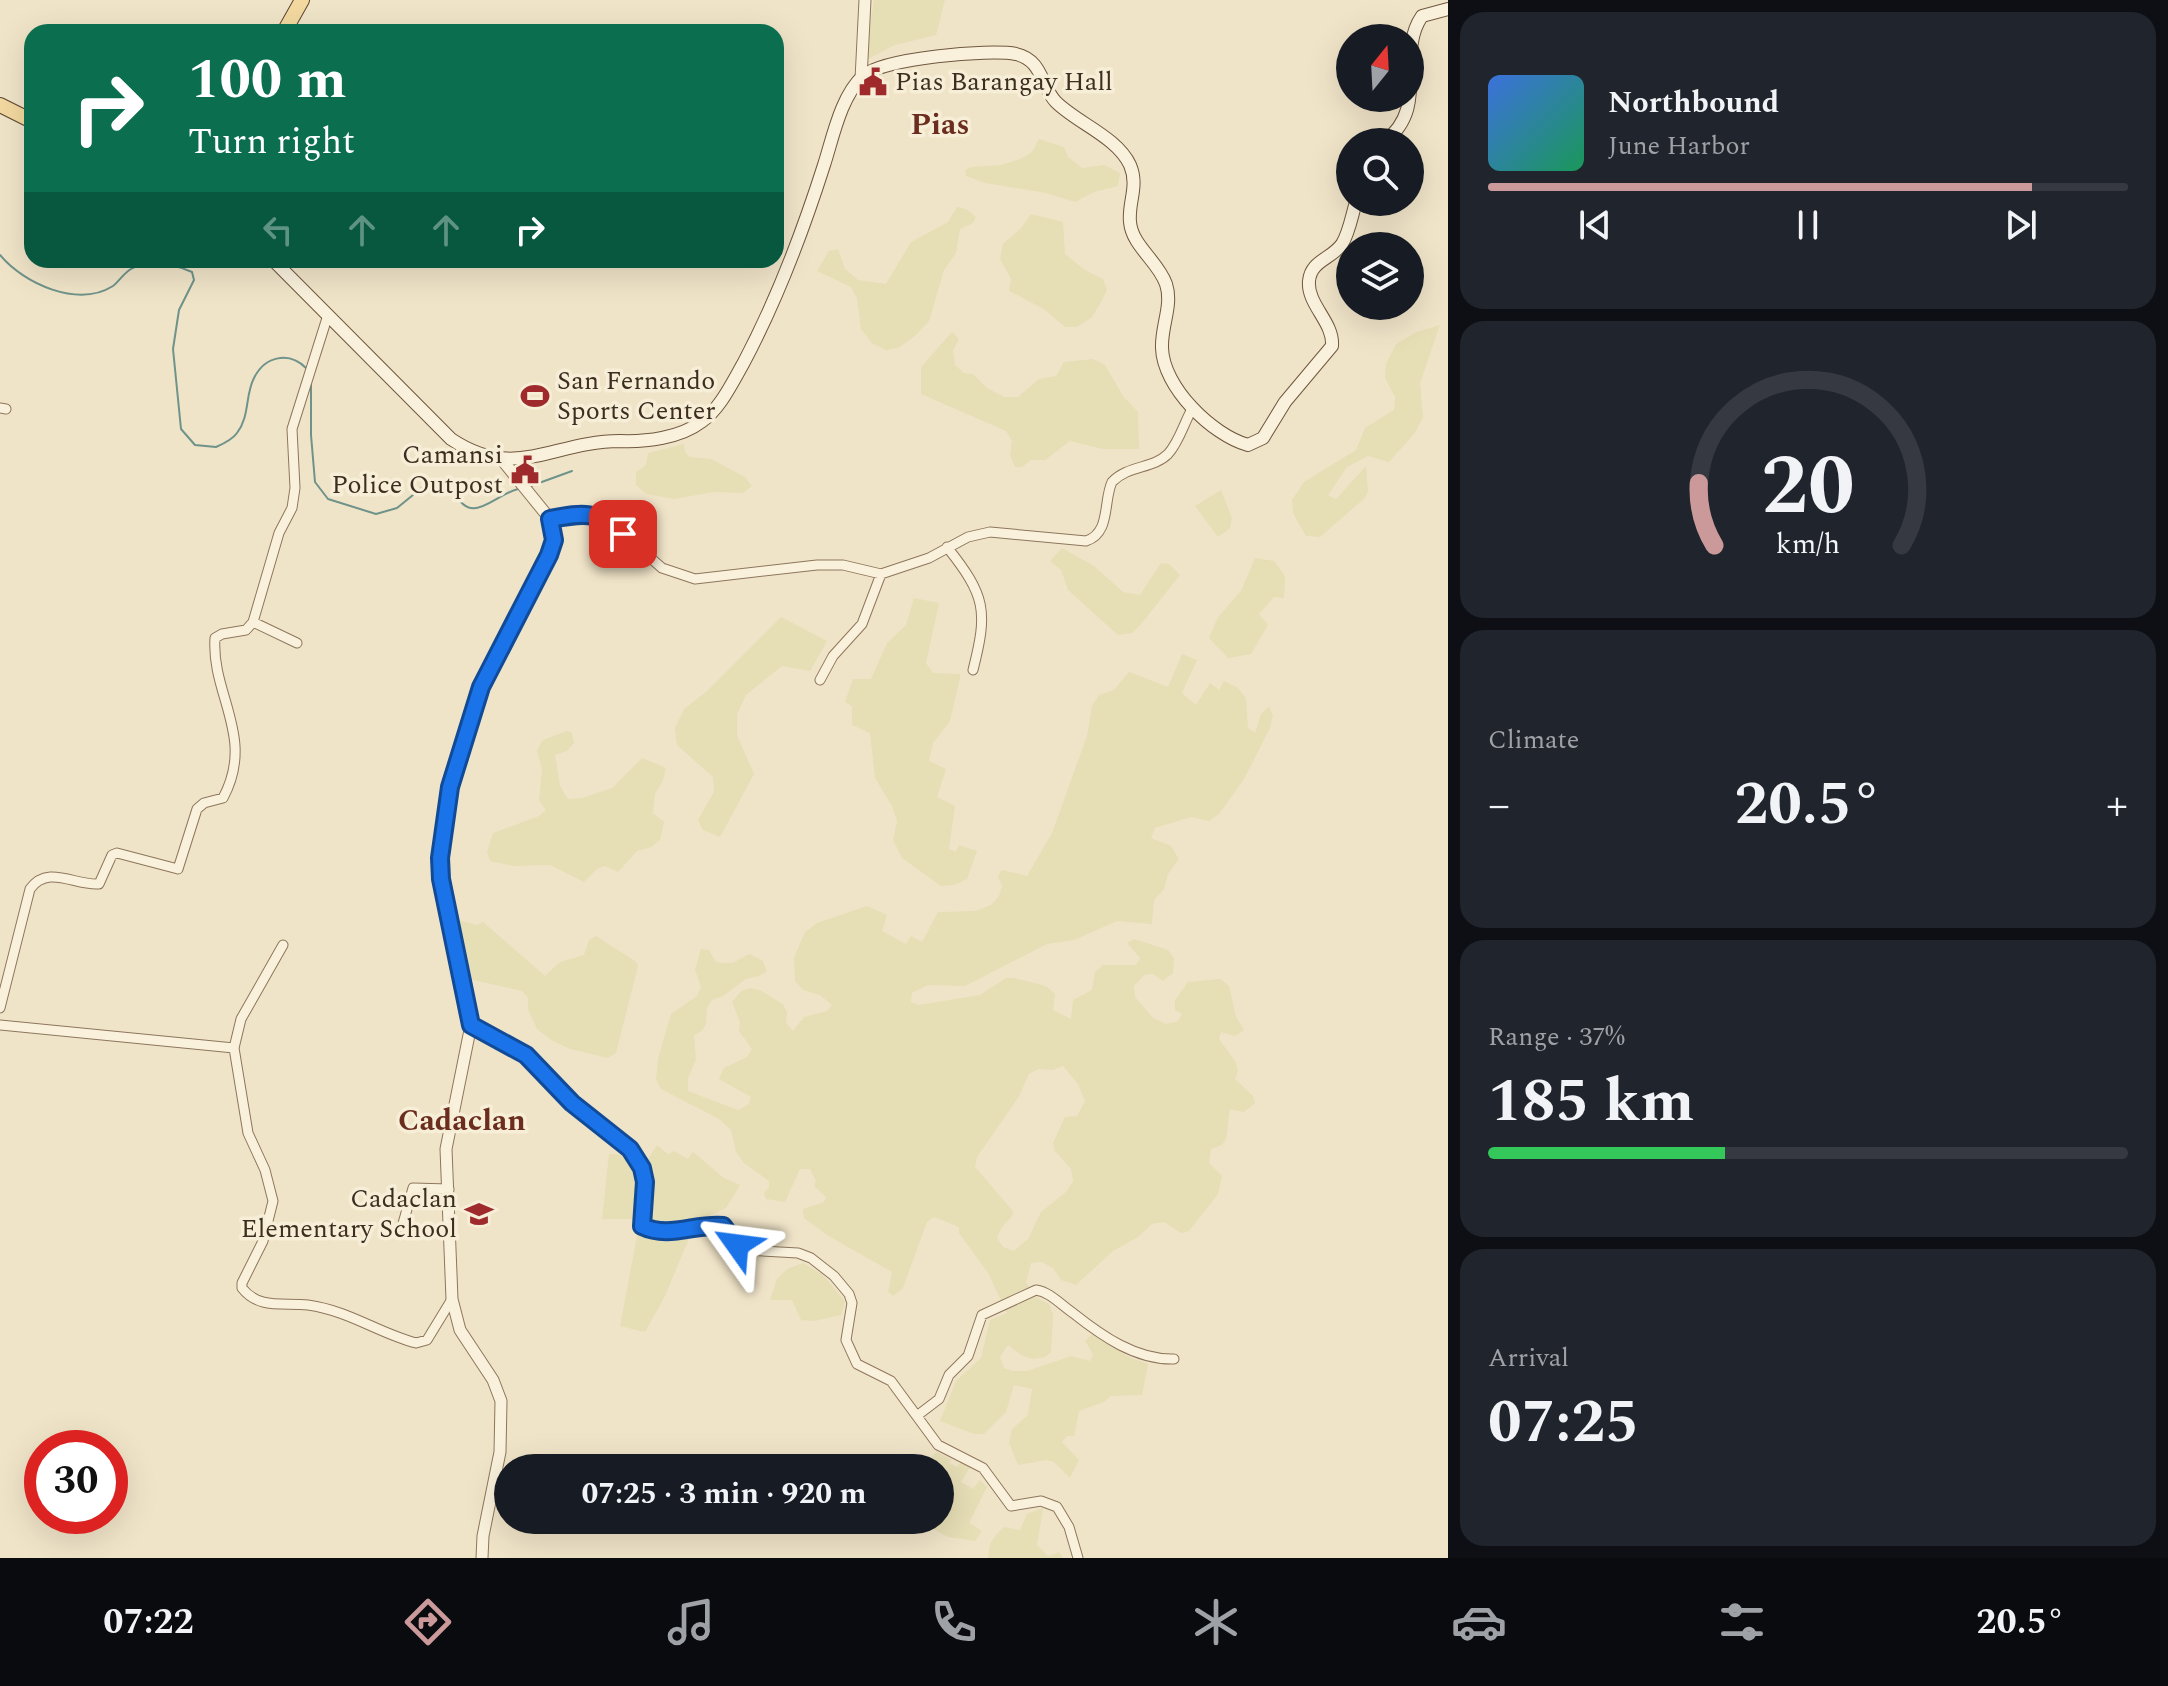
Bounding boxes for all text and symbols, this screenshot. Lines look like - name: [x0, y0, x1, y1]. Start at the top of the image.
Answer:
- north arrow: [1336, 24, 1424, 112]
- map controls: [1336, 24, 1424, 320]
- text: 100 m: [188, 38, 347, 123]
- icon: right: [56, 56, 160, 160]
- place label: Pias Barangay Hall: [895, 62, 1113, 102]
- public building icon: Pias Barangay Hall: [858, 67, 888, 97]
- text: Northbound: [1608, 80, 1779, 126]
- district label: Pias: [910, 102, 970, 148]
- text: Turn right: [188, 115, 355, 170]
- text: June Harbor: [1608, 126, 1750, 166]
- button: search: [1336, 128, 1424, 216]
- icon: previous: [1573, 203, 1617, 247]
- icon: pause: [1786, 203, 1830, 247]
- icon: next: [1999, 203, 2043, 247]
- icon: left: [256, 208, 300, 252]
- icon: ahead: [340, 208, 384, 252]
- icon: ahead: [424, 208, 468, 252]
- icon: right: [508, 208, 552, 252]
- button: layers: [1336, 232, 1424, 320]
- place label: San Fernando Sports Center: [557, 361, 716, 431]
- sports icon: San Fernando Sports Center: [520, 381, 550, 411]
- text: 20: [1761, 423, 1855, 550]
- place label: Camansi Police Outpost: [331, 435, 503, 505]
- public building icon: Camansi Police Outpost: [510, 455, 540, 485]
- pin: [589, 500, 657, 568]
- icon: arrive: [601, 512, 645, 556]
- text: km/h: [1776, 523, 1840, 566]
- text: Climate: [1488, 720, 1579, 760]
- text: 20.5°: [1734, 759, 1882, 851]
- text: −: [1488, 772, 1510, 839]
- text: +: [2106, 772, 2128, 839]
- text: Range · 37%: [1488, 1017, 1625, 1057]
- text: 185 km: [1488, 1056, 1694, 1148]
- district label: Cadaclan: [398, 1098, 526, 1144]
- place label: Cadaclan Elementary School: [241, 1179, 457, 1249]
- school or university icon: Cadaclan Elementary School: [464, 1199, 494, 1229]
- position arrow: [695, 1203, 779, 1287]
- text: Arrival: [1488, 1338, 1569, 1378]
- text: 07:25: [1488, 1377, 1639, 1469]
- speed limit sign: 30: [24, 1430, 128, 1534]
- text: 07:25 · 3 min · 920 m: [581, 1471, 867, 1517]
- icon: directions: [400, 1594, 456, 1650]
- icon: music: [663, 1594, 719, 1650]
- icon: phone: [926, 1594, 982, 1650]
- icon: climate: [1188, 1594, 1244, 1650]
- icon: car: [1451, 1594, 1507, 1650]
- icon: filters: [1714, 1594, 1770, 1650]
- text: 07:22: [103, 1595, 194, 1650]
- text: 20.5°: [1976, 1595, 2065, 1650]

